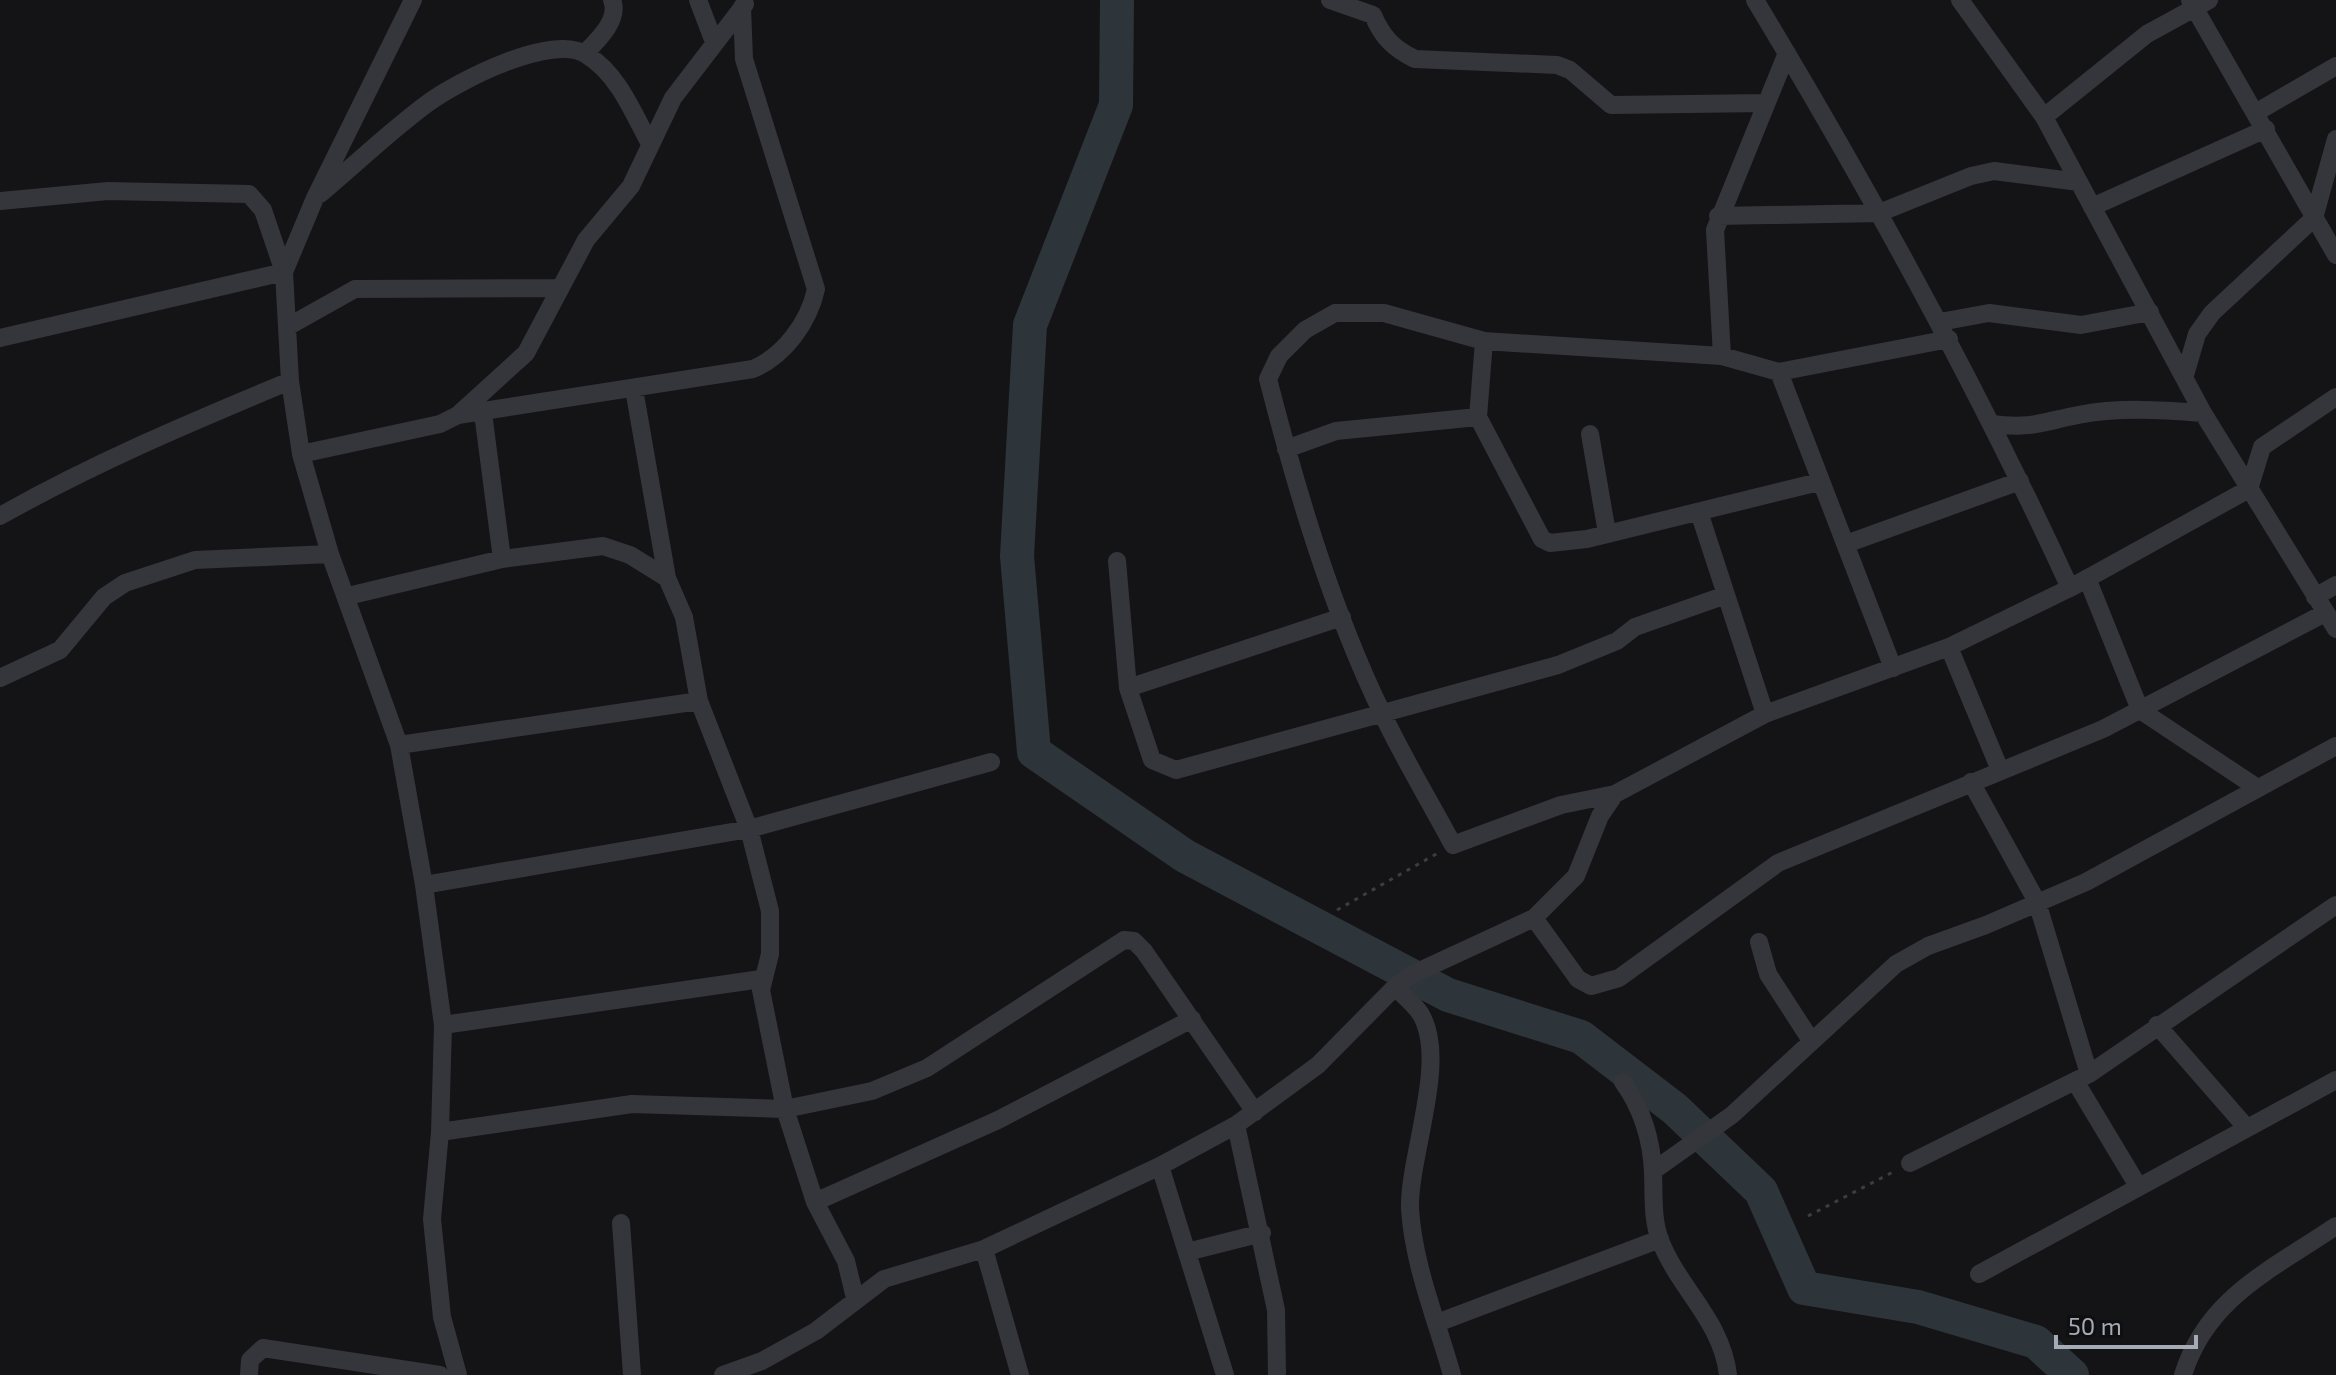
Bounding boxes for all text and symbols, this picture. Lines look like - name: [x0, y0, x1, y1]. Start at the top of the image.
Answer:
- scale bar: [2056, 1299, 2196, 1349]
- text: 50 m: [2068, 1311, 2122, 1340]

